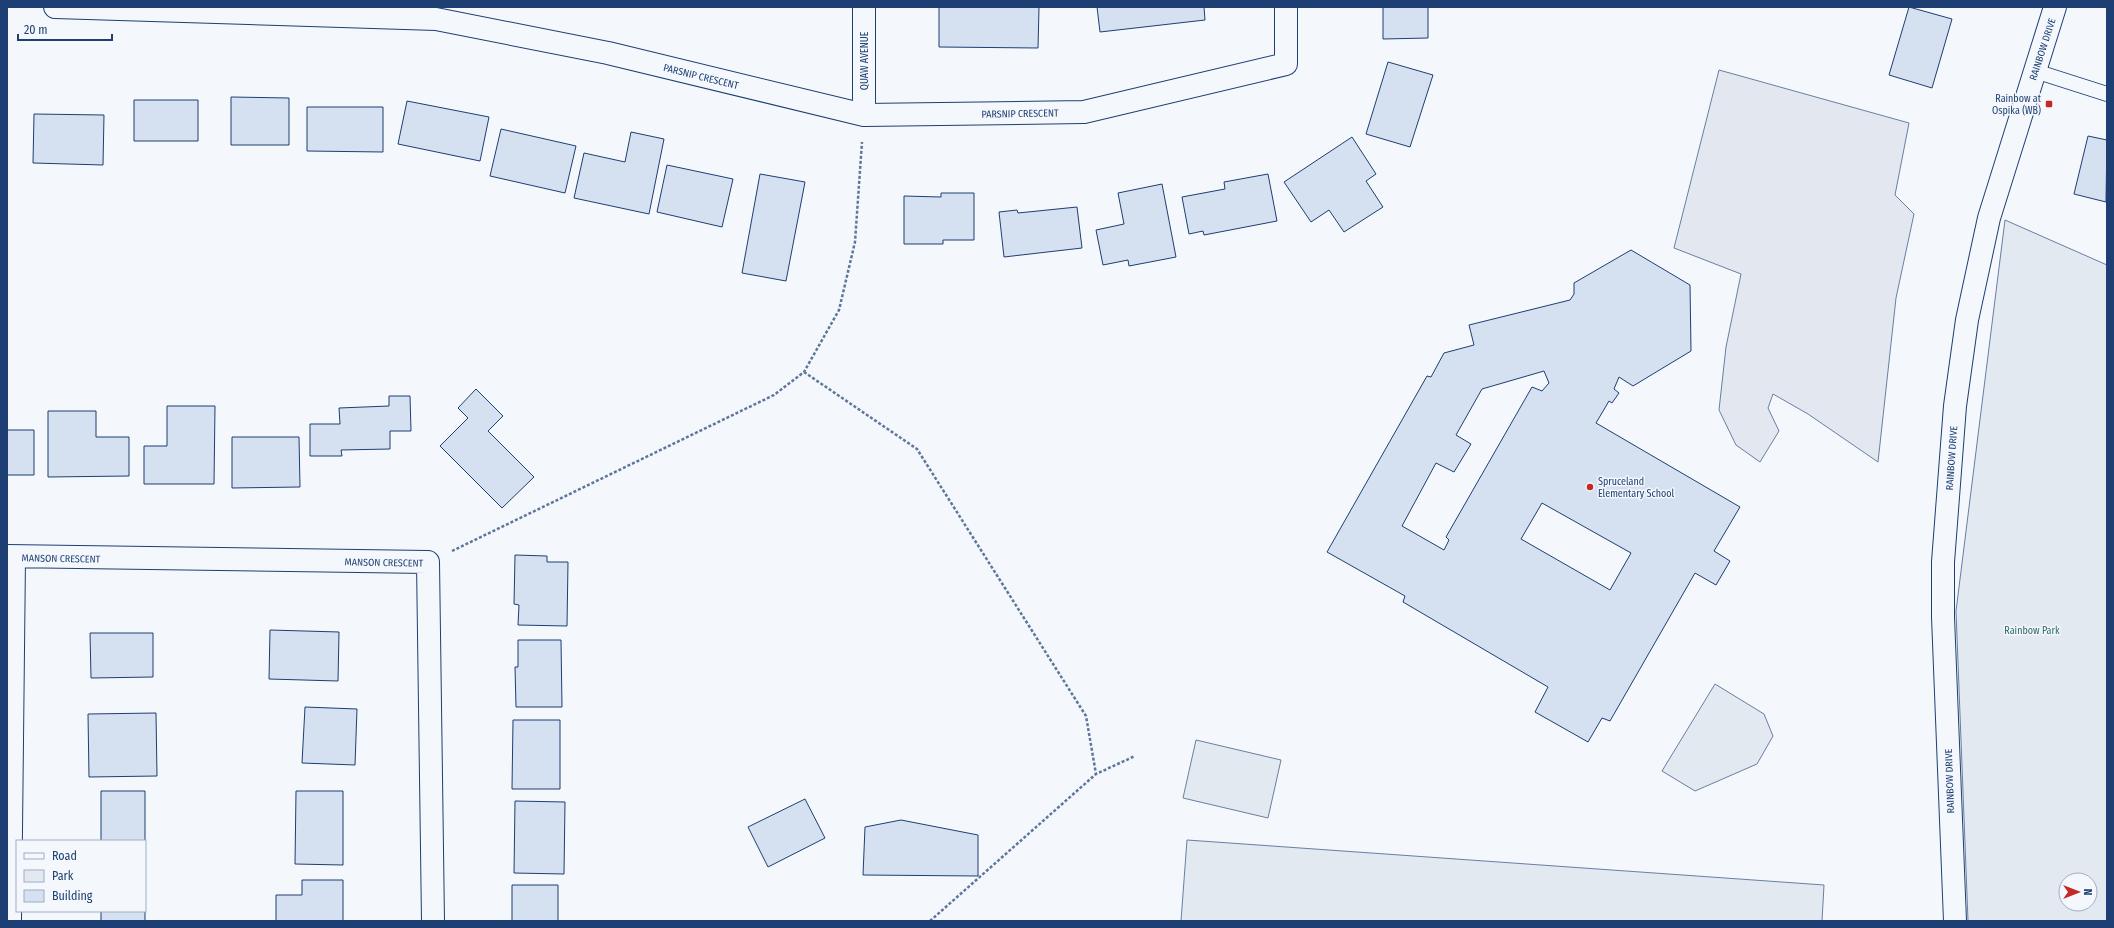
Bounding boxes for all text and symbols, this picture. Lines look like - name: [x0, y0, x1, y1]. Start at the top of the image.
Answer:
- scale bar: [18, 16, 112, 42]
- street label: RAINBOW DRIVE: [2027, 16, 2059, 82]
- text: 20 m: [24, 23, 48, 37]
- street label: QUAW AVENUE: [859, 31, 871, 90]
- street label: PARSNIP CRESCENT: [662, 62, 740, 92]
- place label: Rainbow at Ospika (WB): [1992, 93, 2042, 117]
- marker: Rainbow at Ospika (WB): [2044, 99, 2054, 109]
- street label: PARSNIP CRESCENT: [981, 107, 1059, 121]
- street label: RAINBOW DRIVE: [1944, 425, 1960, 491]
- place label: Spruceland Elementary School: [1598, 476, 1674, 500]
- marker: Spruceland Elementary School: [1585, 482, 1595, 492]
- street label: MANSON CRESCENT: [22, 552, 101, 566]
- street label: MANSON CRESCENT: [345, 556, 424, 570]
- park label: Rainbow Park: [2004, 625, 2060, 637]
- street label: RAINBOW DRIVE: [1943, 748, 1957, 813]
- legend: [16, 840, 146, 912]
- text: Road: [52, 849, 77, 863]
- text: Park: [52, 869, 74, 883]
- north arrow: [2058, 872, 2098, 912]
- text: Building: [52, 889, 93, 903]
- text: N: [2081, 889, 2094, 895]

